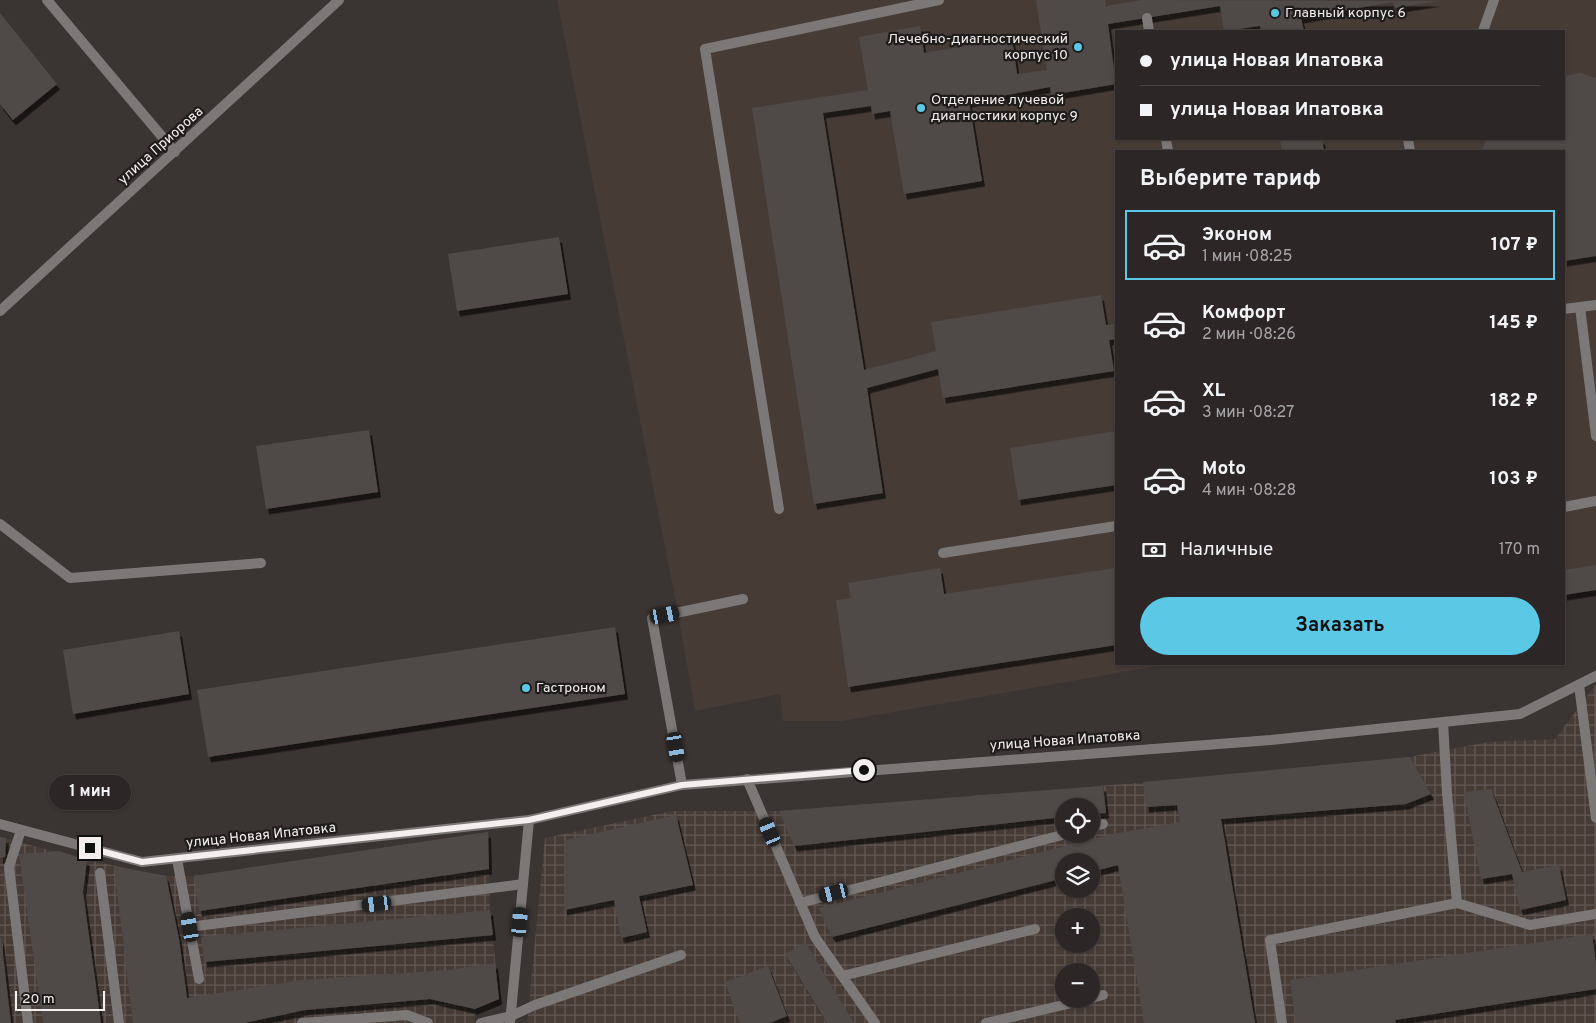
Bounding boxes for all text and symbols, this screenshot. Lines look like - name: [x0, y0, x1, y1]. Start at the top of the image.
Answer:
- place label: Главный корпус 6: [1285, 5, 1406, 22]
- marker: Главный корпус 6: [1269, 7, 1281, 19]
- place label: Лечебно-диагностический корпус 10: [887, 31, 1068, 64]
- marker: Лечебно-диагностический корпус 10: [1072, 41, 1084, 53]
- text: улица Новая Ипатовка: [1170, 49, 1384, 73]
- place label: Отделение лучевой диагностики корпус 9: [931, 92, 1078, 125]
- text: улица Новая Ипатовка: [1170, 98, 1384, 122]
- marker: Отделение лучевой диагностики корпус 9: [915, 102, 927, 114]
- street label: улица Приорова: [115, 103, 207, 189]
- text: Выберите тариф: [1140, 166, 1321, 193]
- icon: car: [1142, 223, 1187, 268]
- text: Эконом: [1202, 223, 1272, 247]
- text: 107 ₽: [1491, 233, 1538, 257]
- text: 1 мин · 08:25: [1202, 247, 1292, 267]
- icon: car: [1142, 301, 1187, 346]
- text: Комфорт: [1202, 301, 1285, 325]
- text: 145 ₽: [1489, 311, 1538, 335]
- text: 2 мин · 08:26: [1202, 325, 1296, 345]
- icon: car: [1142, 379, 1187, 424]
- text: XL: [1202, 379, 1225, 403]
- text: 182 ₽: [1490, 389, 1538, 413]
- text: 3 мин · 08:27: [1202, 403, 1294, 423]
- icon: car: [1142, 457, 1187, 502]
- text: Moto: [1202, 457, 1246, 481]
- text: 103 ₽: [1489, 467, 1538, 491]
- text: 4 мин · 08:28: [1202, 481, 1296, 501]
- icon: cash: [1140, 536, 1168, 564]
- text: Наличные: [1180, 538, 1273, 562]
- text: 170 m: [1499, 540, 1540, 560]
- button: Заказать: [1140, 597, 1540, 655]
- car: [648, 605, 681, 625]
- place label: Гастроном: [536, 680, 606, 697]
- marker: Гастроном: [520, 682, 532, 694]
- street label: улица Новая Ипатовка: [989, 727, 1141, 755]
- car: [666, 731, 685, 763]
- route start: [853, 759, 875, 781]
- callout: 1 мин: [49, 776, 131, 810]
- text: 1 мин: [69, 782, 111, 802]
- map controls: [1055, 798, 1100, 1008]
- button: locate: [1055, 798, 1100, 843]
- car: [757, 815, 782, 849]
- street label: улица Новая Ипатовка: [185, 820, 337, 852]
- route end: [79, 837, 101, 859]
- button: layers: [1055, 853, 1100, 898]
- car: [817, 882, 850, 904]
- car: [361, 895, 392, 913]
- car: [511, 906, 528, 938]
- button: +: [1055, 908, 1100, 953]
- car: [180, 911, 199, 943]
- button: −: [1055, 963, 1100, 1008]
- scale bar: [15, 988, 105, 1011]
- text: 20 m: [22, 991, 55, 1008]

